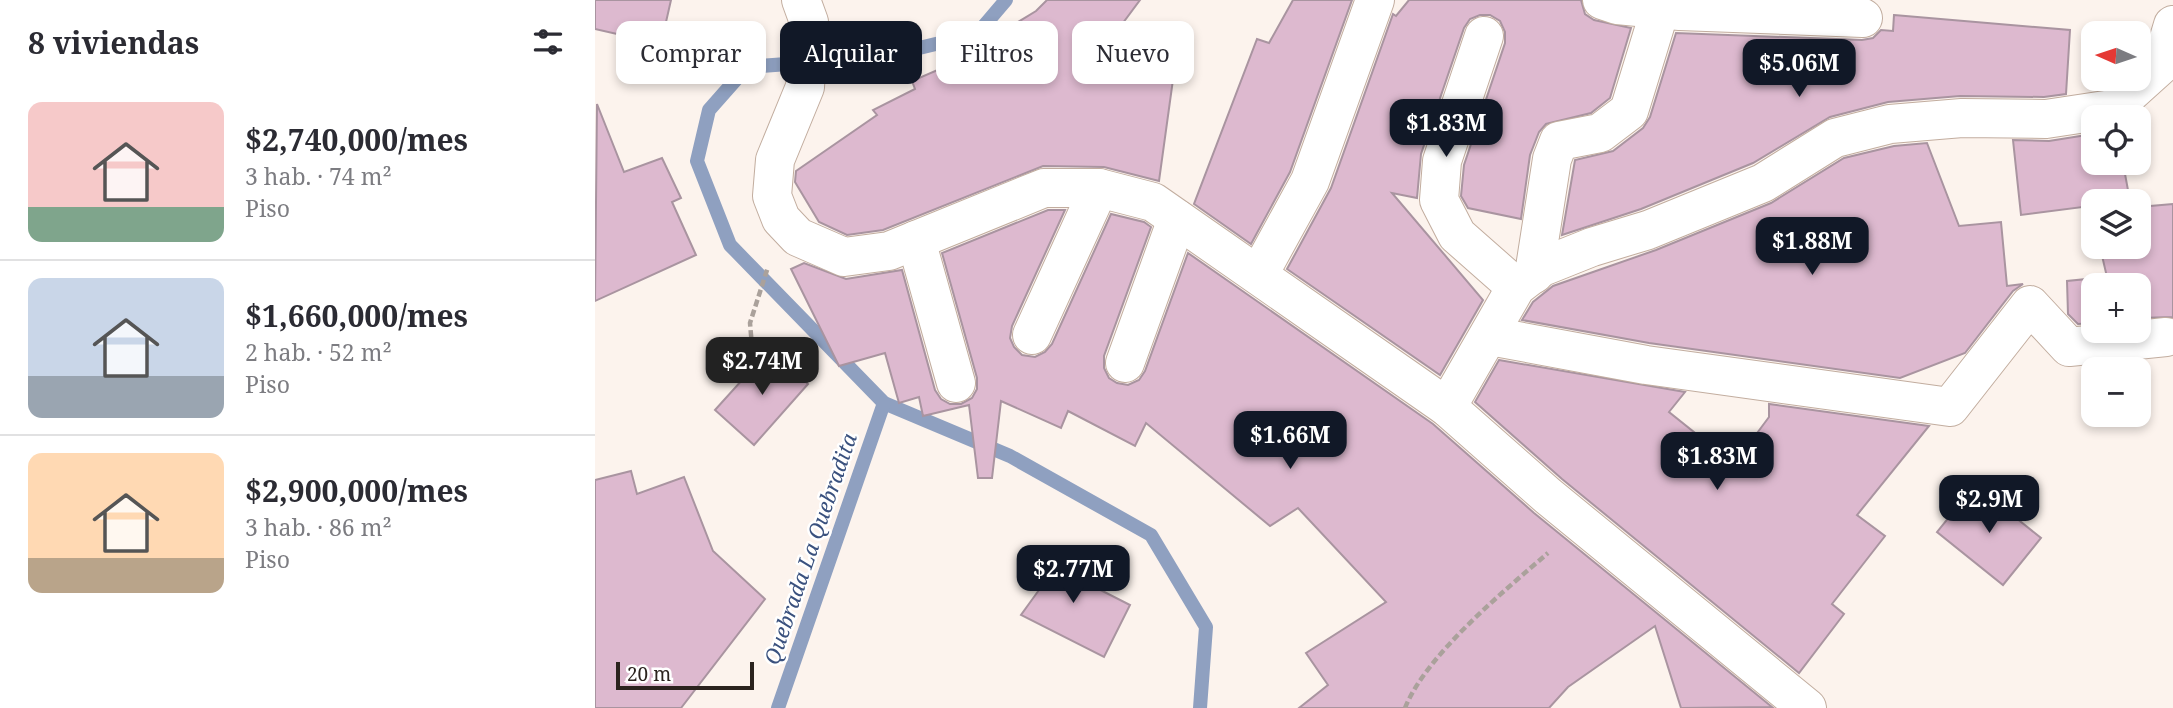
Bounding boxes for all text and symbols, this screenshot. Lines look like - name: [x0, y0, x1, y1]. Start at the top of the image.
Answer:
- chip: Comprar: [616, 21, 766, 84]
- chip: Alquilar: [780, 21, 922, 84]
- chip: Filtros: [936, 21, 1058, 84]
- chip: Nuevo: [1072, 21, 1194, 84]
- north arrow: [2081, 21, 2151, 91]
- map controls: [2081, 21, 2151, 427]
- text: 8 viviendas: [28, 22, 199, 63]
- icon: filters: [529, 23, 567, 61]
- pin: $5.06M: [1742, 40, 1856, 99]
- text: $5.06M: [1759, 46, 1839, 78]
- pin: $1.83M: [1389, 100, 1503, 159]
- button: locate: [2081, 105, 2151, 175]
- text: $1.83M: [1406, 106, 1486, 138]
- text: $2,740,000/mes: [245, 119, 468, 160]
- icon: home: [84, 130, 168, 214]
- text: 3 hab. · 74 m²: [245, 160, 392, 192]
- button: layers: [2081, 189, 2151, 259]
- text: Piso: [245, 192, 290, 224]
- pin: $1.88M: [1755, 218, 1869, 277]
- text: $1.88M: [1772, 224, 1852, 256]
- button: +: [2081, 273, 2151, 343]
- text: $1,660,000/mes: [245, 295, 468, 336]
- icon: home: [84, 306, 168, 390]
- text: 2 hab. · 52 m²: [245, 336, 392, 368]
- pin: $2.74M: [705, 338, 819, 397]
- text: $2.74M: [722, 344, 802, 376]
- button: −: [2081, 357, 2151, 427]
- text: Piso: [245, 368, 290, 400]
- pin: $1.66M: [1233, 412, 1347, 471]
- text: $1.66M: [1250, 418, 1330, 450]
- water label: Quebrada La Quebradita: [757, 429, 863, 668]
- pin: $1.83M: [1660, 433, 1774, 492]
- text: $1.83M: [1677, 439, 1757, 471]
- text: $2,900,000/mes: [245, 470, 468, 511]
- pin: $2.9M: [1940, 476, 2038, 535]
- icon: home: [84, 481, 168, 565]
- text: $2.9M: [1955, 482, 2023, 514]
- text: 3 hab. · 86 m²: [245, 511, 392, 543]
- text: Piso: [245, 543, 290, 575]
- pin: $2.77M: [1016, 546, 1130, 605]
- text: $2.77M: [1033, 552, 1113, 584]
- scale bar: [616, 659, 754, 691]
- text: 20 m: [627, 661, 671, 687]

